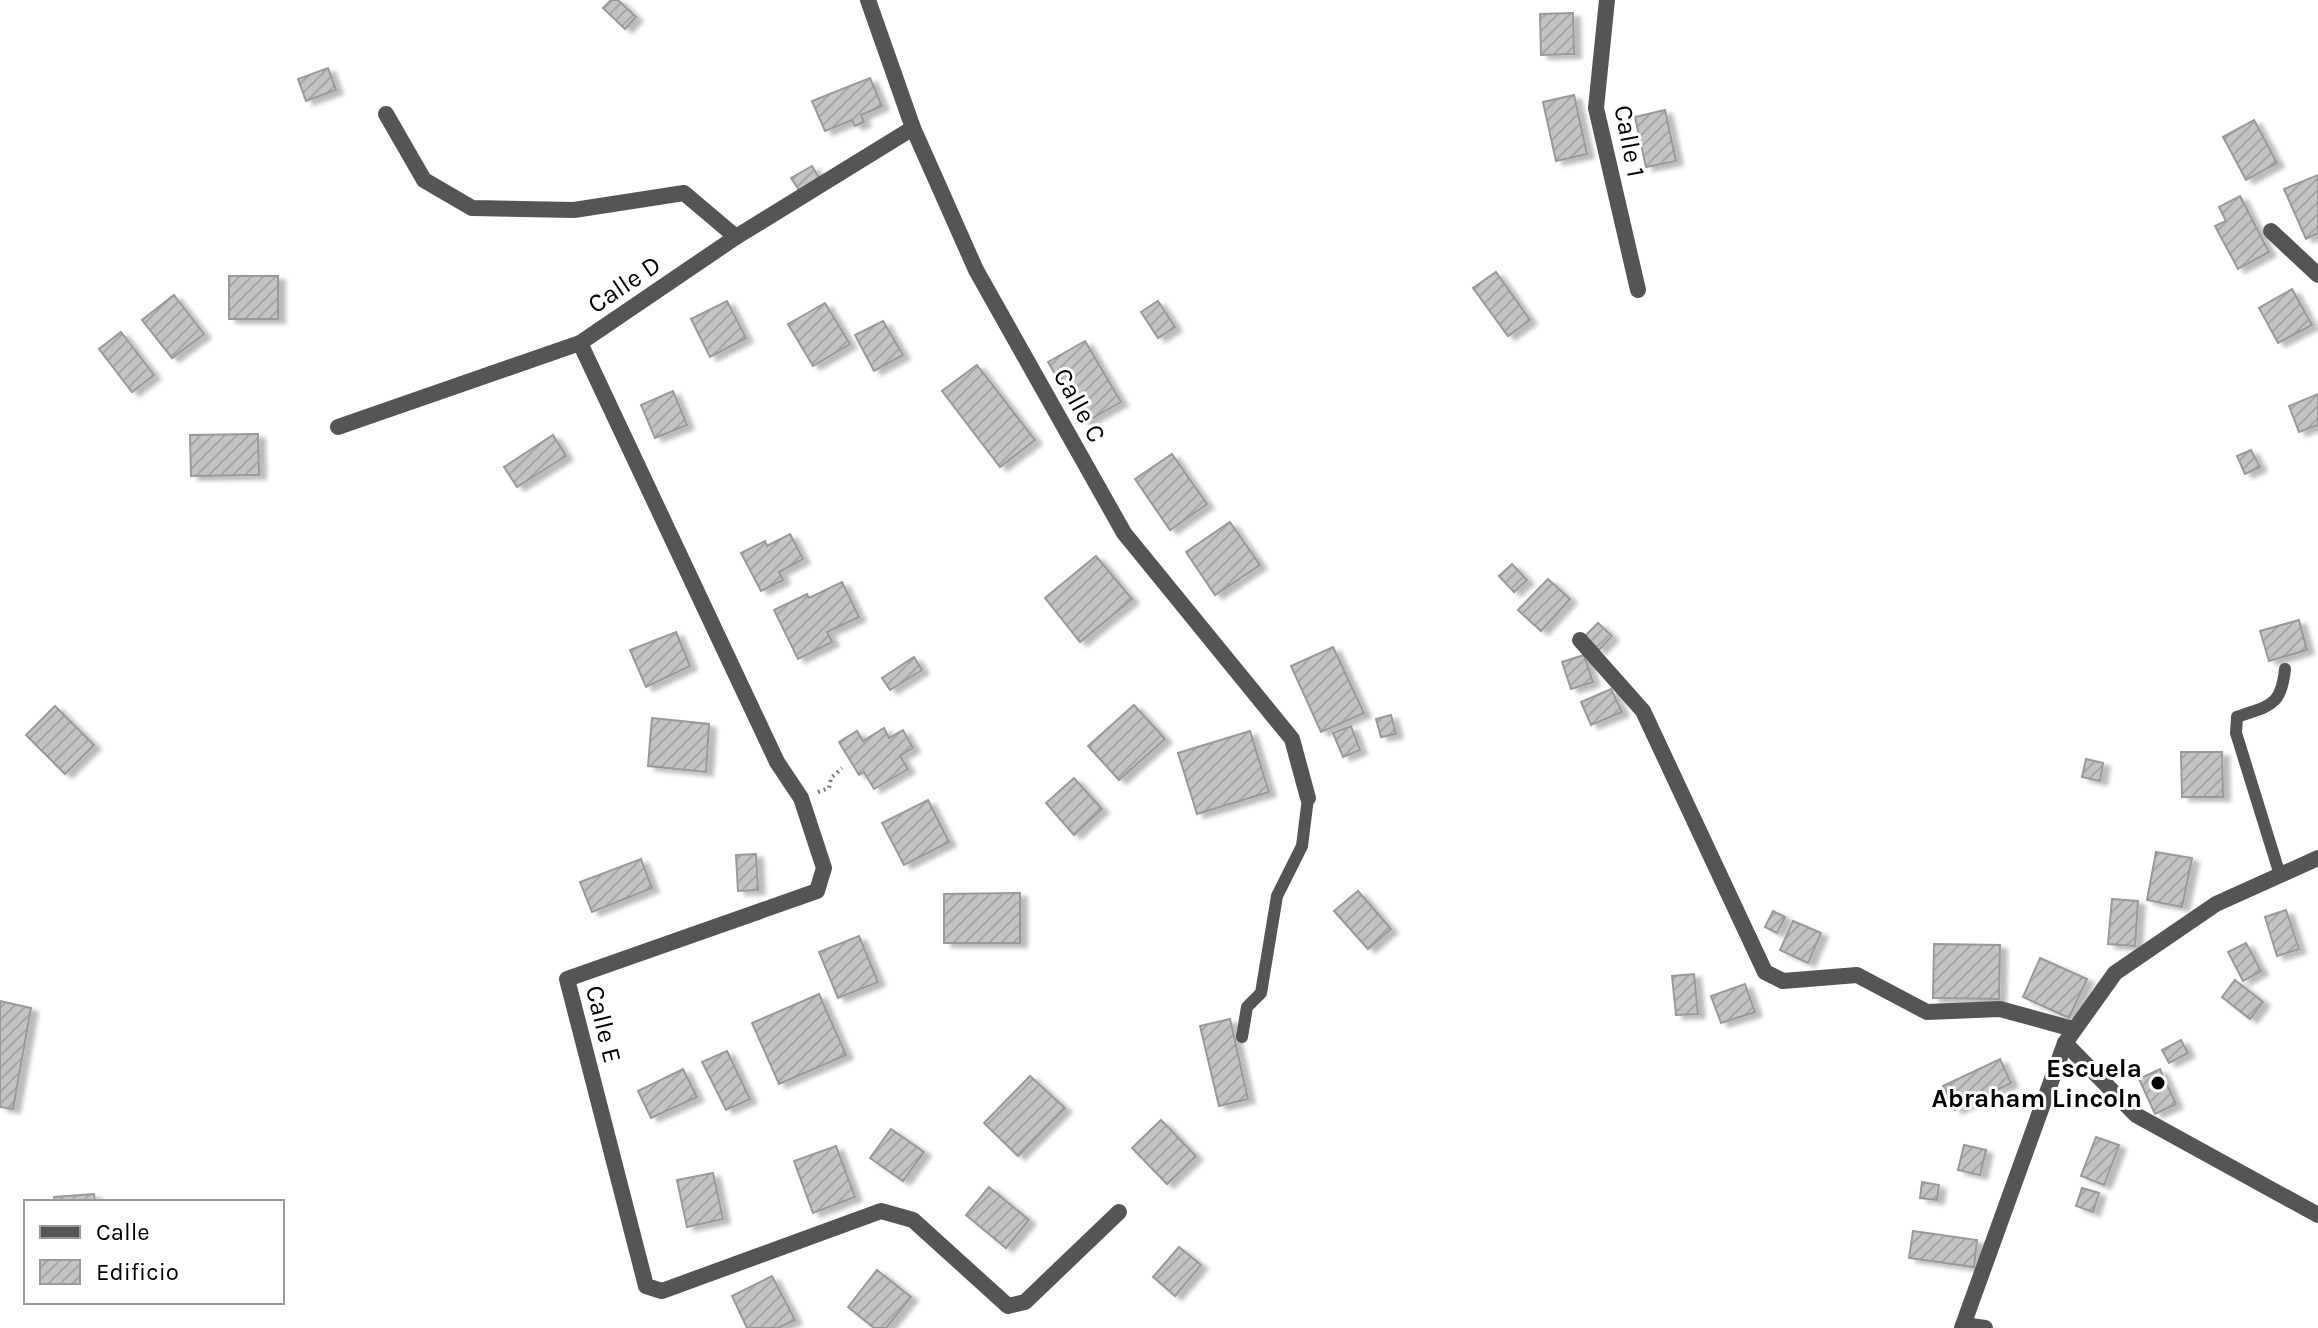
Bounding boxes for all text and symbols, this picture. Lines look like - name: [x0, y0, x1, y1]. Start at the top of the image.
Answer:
- street label: Calle 1: [1607, 102, 1652, 180]
- street label: Calle D: [582, 249, 667, 320]
- street label: Calle C: [1047, 363, 1113, 448]
- street label: Calle E: [579, 982, 628, 1066]
- place label: Escuela Abraham Lincoln: [1932, 1053, 2142, 1114]
- marker: Escuela Abraham Lincoln: [2149, 1074, 2167, 1092]
- legend: [24, 1200, 284, 1304]
- text: Calle: [96, 1218, 150, 1246]
- text: Edificio: [96, 1258, 179, 1286]

